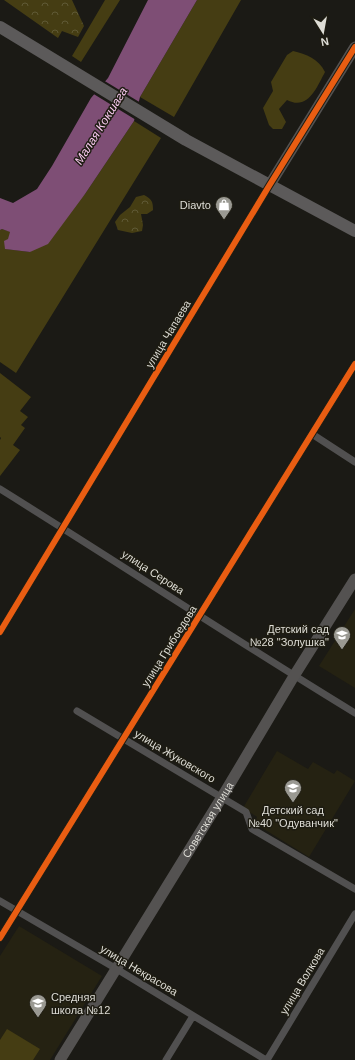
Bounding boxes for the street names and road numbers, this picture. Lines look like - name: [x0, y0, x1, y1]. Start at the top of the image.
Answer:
- street label: улица Чапаева: [143, 297, 193, 370]
- street label: улица Серова: [120, 548, 187, 597]
- street label: улица Грибоедова: [139, 602, 199, 689]
- street label: улица Жуковского: [132, 727, 218, 785]
- street label: Советская улица: [180, 779, 236, 860]
- street label: улица Некрасова: [98, 942, 181, 998]
- street label: улица Волкова: [277, 945, 327, 1017]

